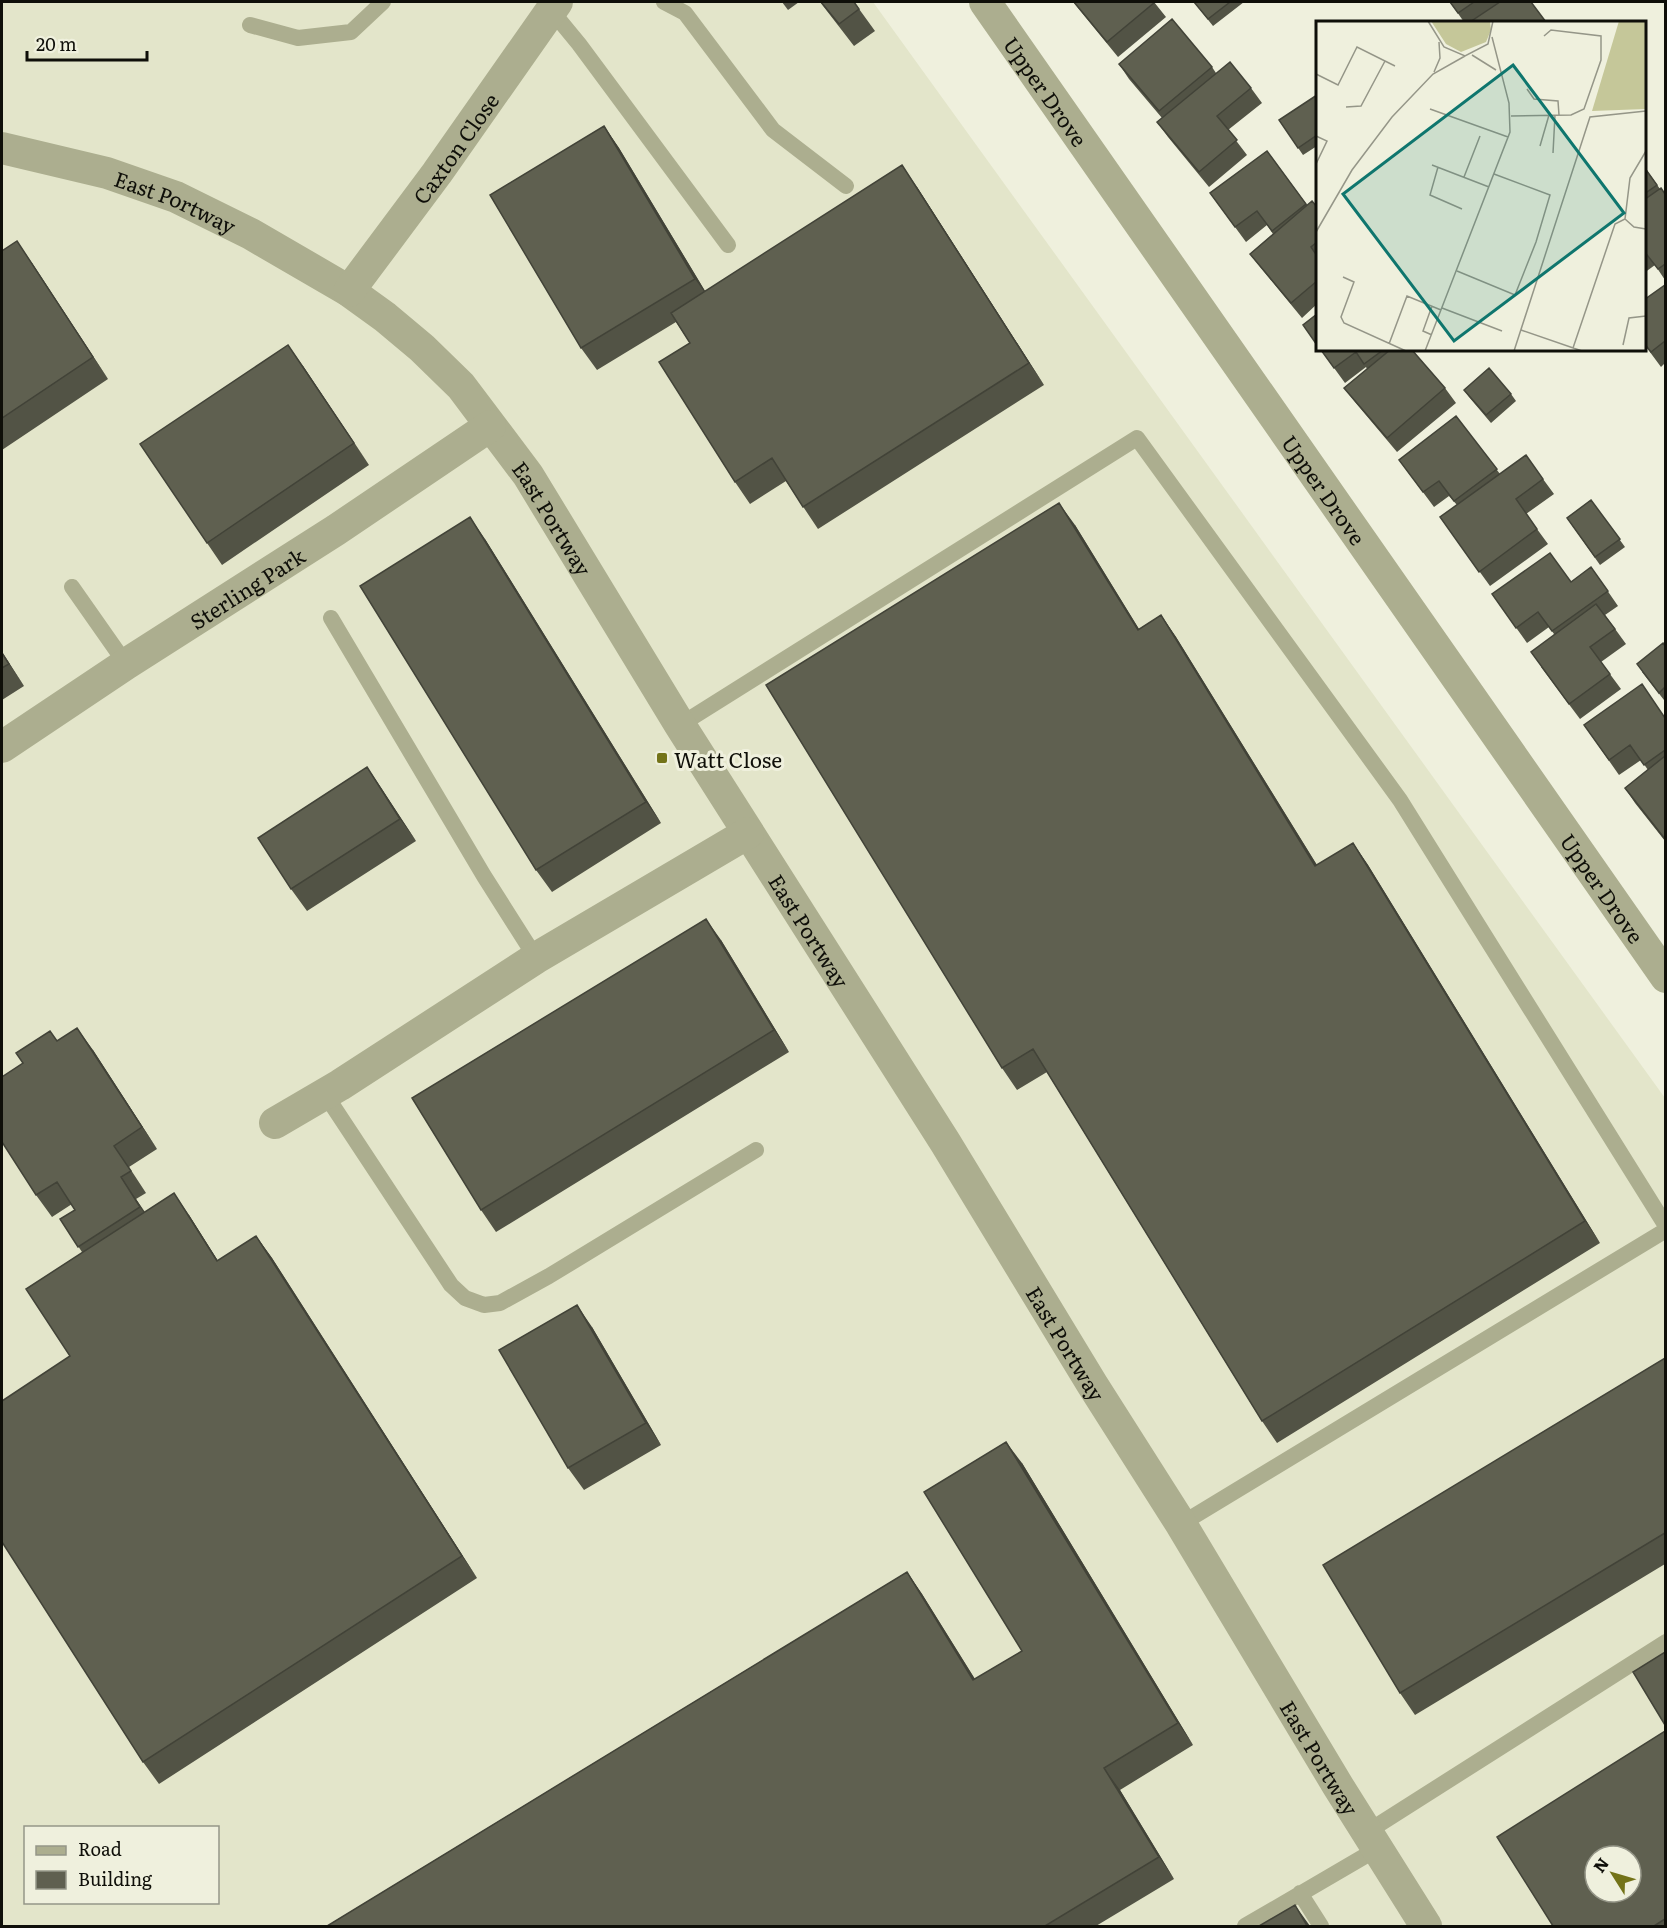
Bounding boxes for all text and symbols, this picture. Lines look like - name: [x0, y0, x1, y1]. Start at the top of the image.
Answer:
- inset map: [1316, 21, 1646, 351]
- scale bar: [27, 24, 147, 62]
- street label: Upper Drove: [998, 29, 1096, 152]
- text: 20 m: [36, 30, 77, 57]
- street label: Caxton Close: [404, 86, 505, 210]
- street label: East Portway: [111, 161, 243, 240]
- street label: Upper Drove: [1276, 428, 1374, 550]
- street label: East Portway: [506, 454, 601, 581]
- street label: Sterling Park: [183, 539, 310, 635]
- place label: Watt Close: [674, 743, 782, 774]
- marker: Watt Close: [655, 751, 669, 765]
- street label: Upper Drove: [1554, 826, 1653, 949]
- street label: East Portway: [763, 867, 859, 994]
- street label: East Portway: [1020, 1279, 1114, 1407]
- street label: East Portway: [1274, 1694, 1368, 1821]
- legend: [24, 1826, 219, 1904]
- text: Road: [78, 1835, 122, 1862]
- north arrow: [1583, 1844, 1643, 1904]
- text: N: [1587, 1852, 1614, 1877]
- text: Building: [78, 1865, 153, 1892]

